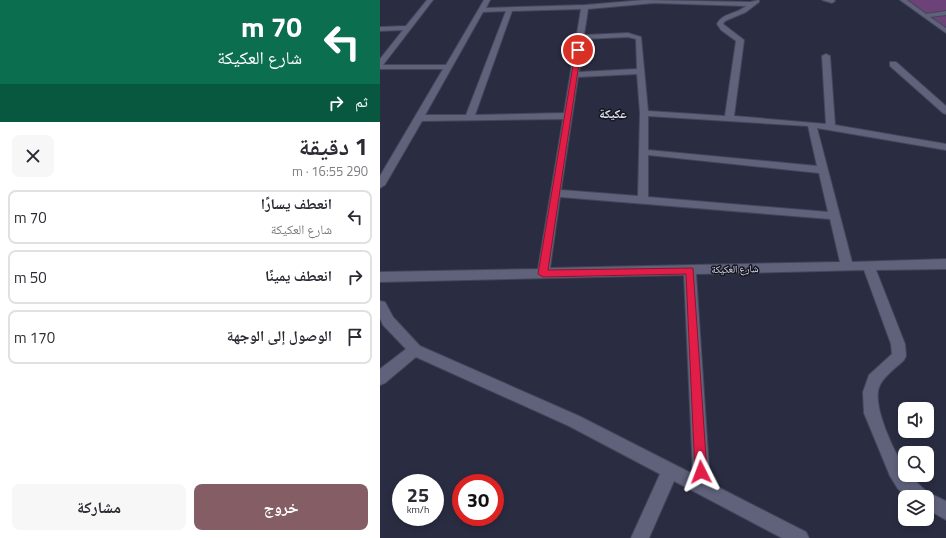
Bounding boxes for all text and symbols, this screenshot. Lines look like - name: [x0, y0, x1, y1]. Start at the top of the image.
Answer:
- text: 70 m: [241, 5, 302, 48]
- icon: left: [316, 16, 368, 68]
- pin: [561, 33, 595, 67]
- icon: arrive: [567, 39, 589, 61]
- text: شارع العكيكة: [217, 44, 302, 71]
- text: ثم: [355, 90, 368, 113]
- icon: right: [325, 92, 347, 114]
- district label: عكيكة: [599, 104, 627, 123]
- text: 1 دقيقة: [299, 128, 368, 164]
- button: close: [12, 135, 54, 177]
- text: 290 m · 16:55: [292, 161, 368, 181]
- text: انعطف يسارًا: [261, 192, 332, 215]
- text: 70 m: [14, 206, 47, 229]
- icon: left: [344, 206, 366, 228]
- text: شارع العكيكة: [271, 219, 332, 239]
- street label: شارع العكيكة: [711, 261, 759, 277]
- text: انعطف يمينًا: [265, 264, 332, 287]
- text: 50 m: [14, 266, 47, 289]
- icon: right: [344, 266, 366, 288]
- text: الوصول إلى الوجهة: [227, 324, 332, 347]
- text: 170 m: [14, 326, 55, 349]
- icon: arrive: [344, 326, 366, 348]
- map controls: [898, 402, 934, 526]
- button: sound: [898, 402, 934, 438]
- button: search: [898, 446, 934, 482]
- position arrow: [680, 451, 722, 493]
- speed limit sign: 30: [452, 474, 504, 526]
- text: 25: [407, 479, 429, 510]
- button: مشاركة: [12, 484, 186, 530]
- button: خروج: [194, 484, 368, 530]
- button: layers: [898, 490, 934, 526]
- text: km/h: [407, 502, 429, 517]

